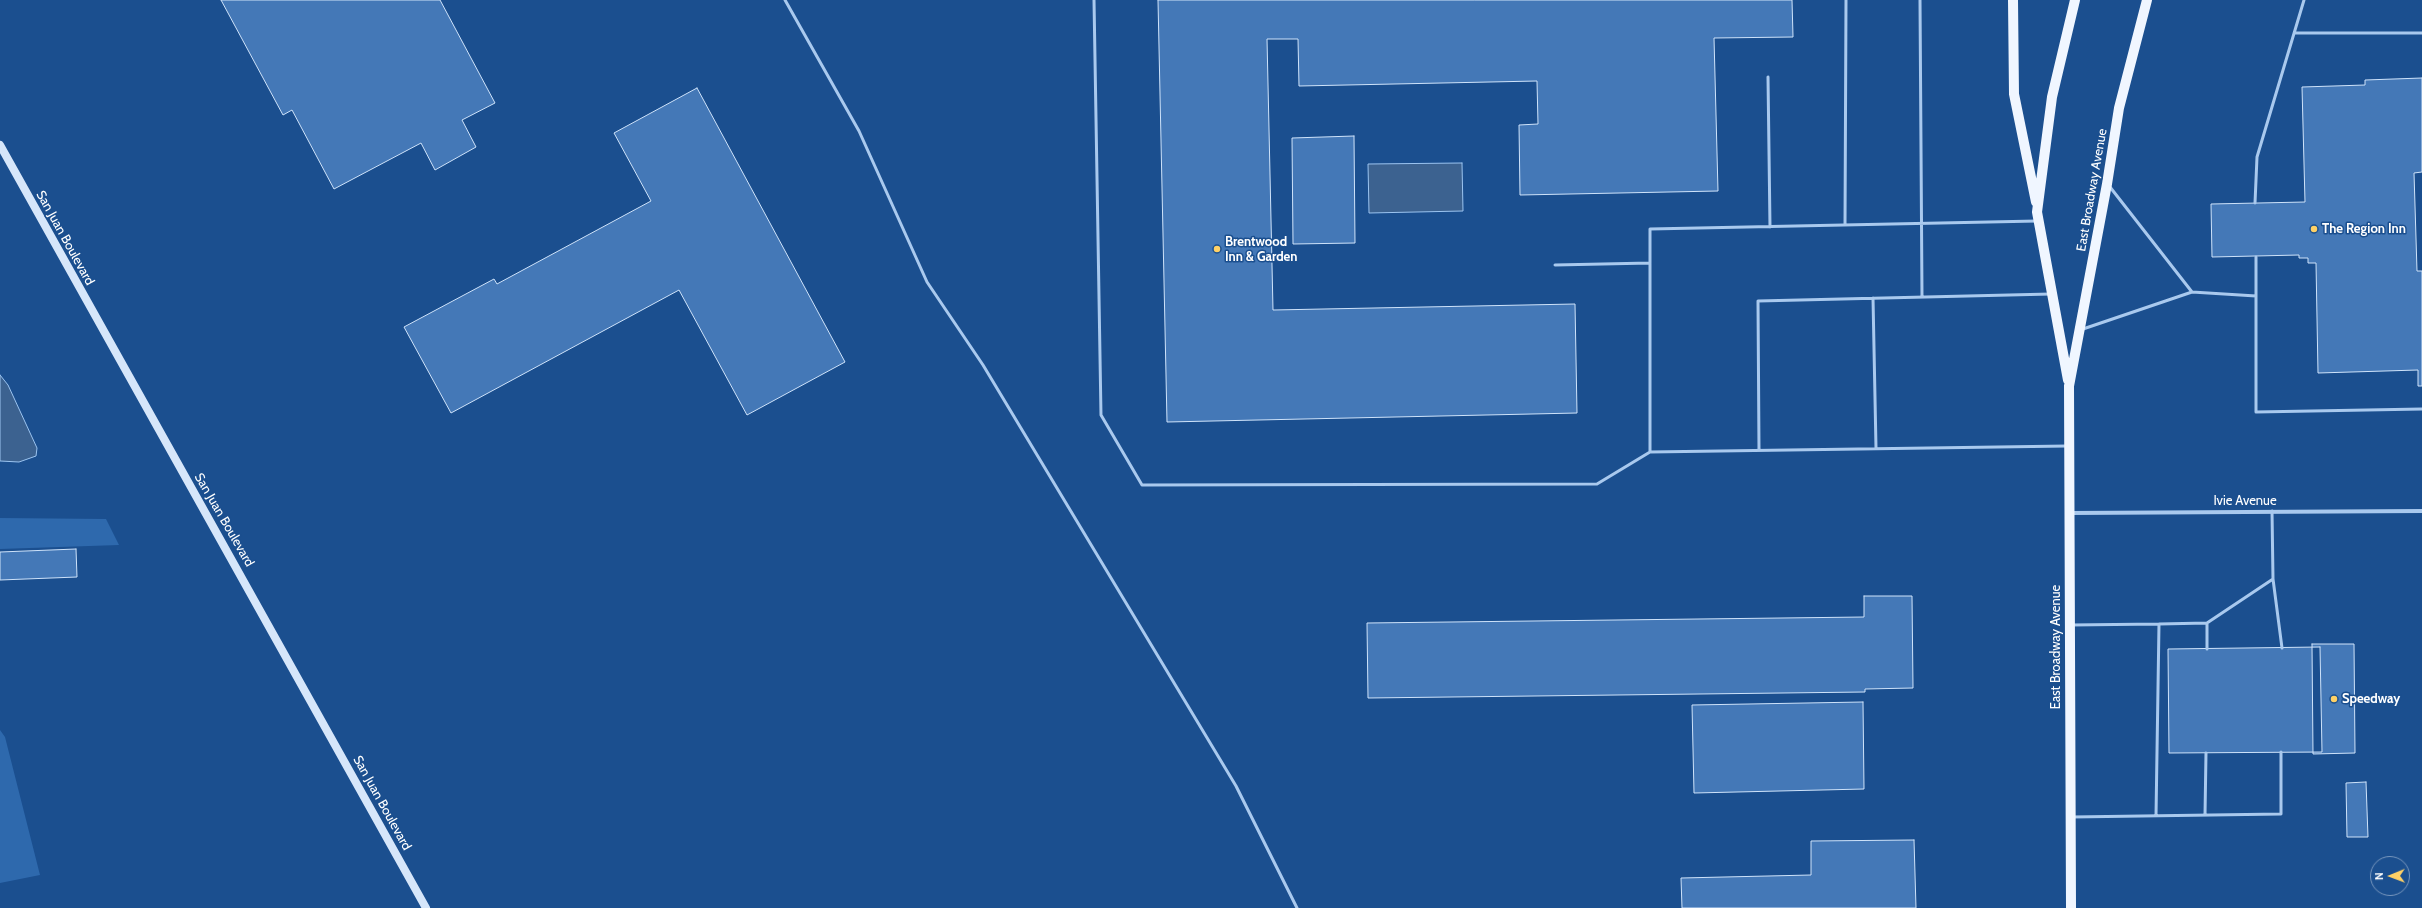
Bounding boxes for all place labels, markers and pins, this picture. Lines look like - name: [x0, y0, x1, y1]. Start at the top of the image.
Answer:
- place label: The Region Inn: [2322, 221, 2406, 237]
- marker: The Region Inn: [2309, 224, 2319, 234]
- place label: Brentwood Inn & Garden: [1225, 234, 1297, 265]
- marker: Brentwood Inn & Garden: [1212, 244, 1222, 254]
- place label: Speedway: [2342, 691, 2400, 707]
- marker: Speedway: [2329, 694, 2339, 704]

